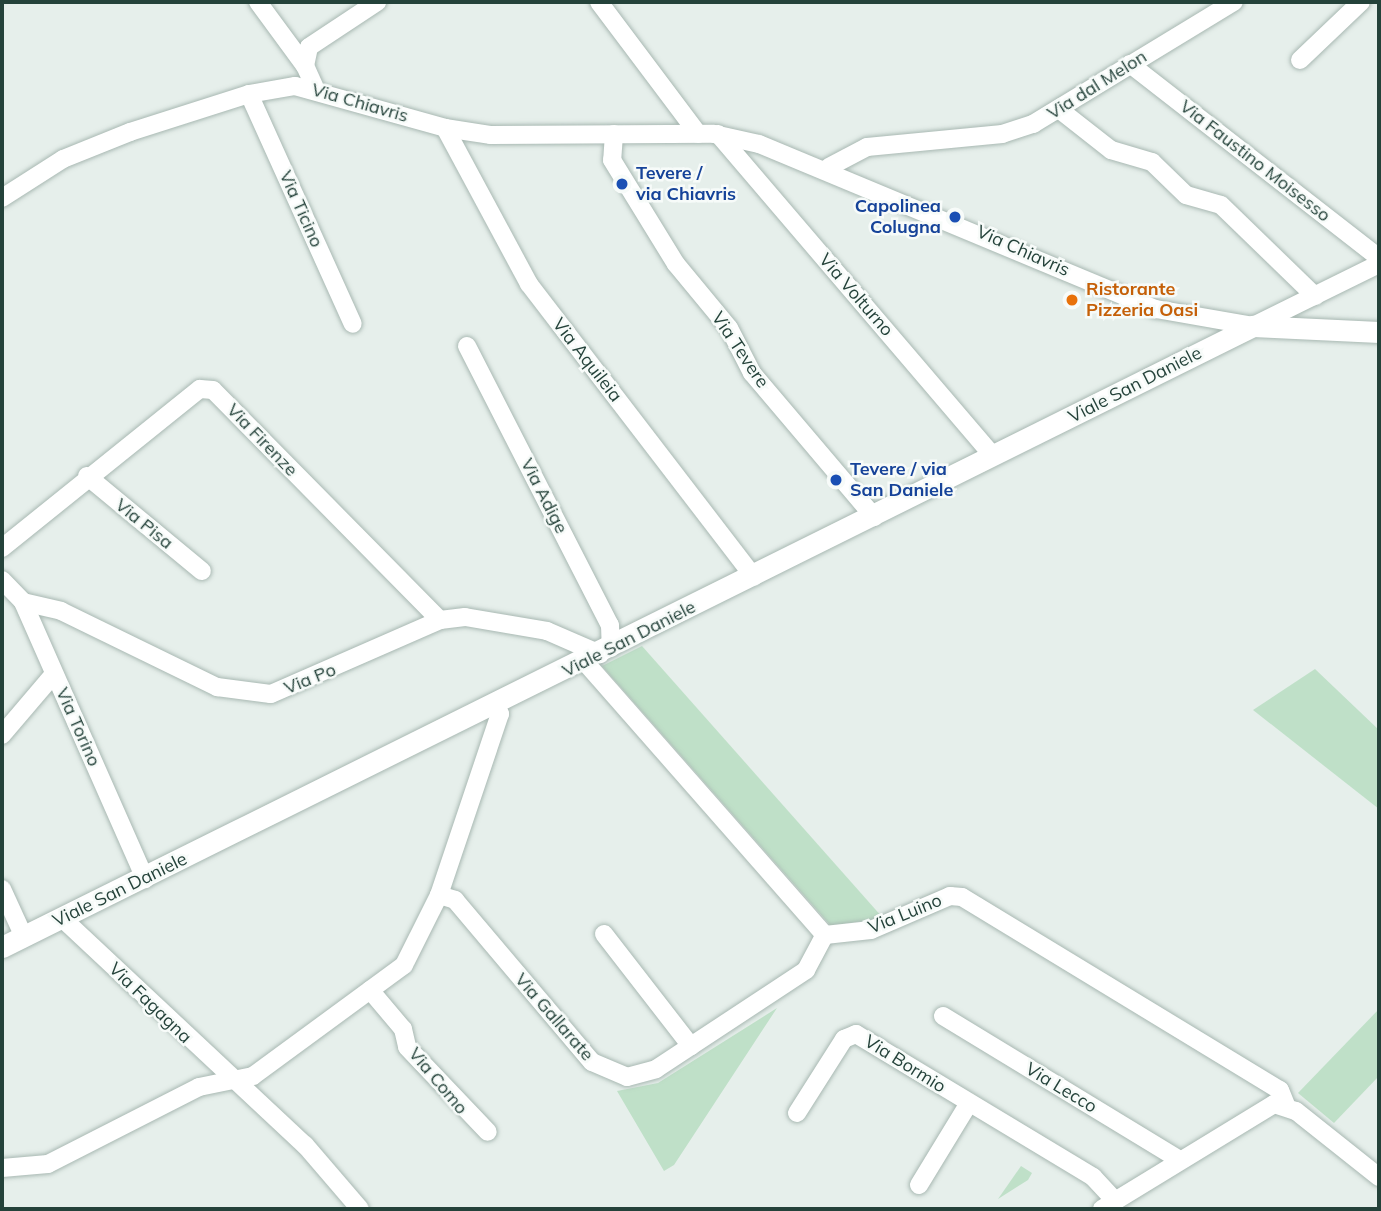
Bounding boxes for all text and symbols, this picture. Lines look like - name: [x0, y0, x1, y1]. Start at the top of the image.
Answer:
- street label: Via dal Melon: [1043, 46, 1151, 124]
- street label: Via Chiavris: [309, 79, 411, 127]
- street label: Via Faustino Moisesso: [1175, 96, 1335, 226]
- place label: Tevere / via Chiavris: [636, 163, 736, 206]
- street label: Via Ticino: [275, 167, 327, 251]
- marker: Tevere / via Chiavris: [614, 176, 630, 192]
- place label: Capolinea Colugna: [855, 196, 941, 238]
- marker: Capolinea Colugna: [947, 209, 963, 225]
- street label: Via Chiavris: [973, 221, 1073, 281]
- street label: Via Volturno: [814, 249, 898, 341]
- place label: Ristorante Pizzeria Oasi: [1086, 279, 1198, 322]
- marker: Ristorante Pizzeria Oasi: [1064, 292, 1080, 308]
- street label: Via Tevere: [707, 308, 773, 392]
- street label: Via Aquileia: [548, 314, 626, 406]
- street label: Viale San Daniele: [1065, 342, 1205, 428]
- street label: Via Firenze: [222, 399, 302, 481]
- street label: Via Adige: [516, 455, 572, 537]
- place label: Tevere / via San Daniele: [850, 459, 953, 502]
- marker: Tevere / via San Daniele: [828, 472, 844, 488]
- street label: Via Pisa: [111, 494, 177, 554]
- street label: Viale San Daniele: [559, 596, 699, 682]
- street label: Via Po: [281, 659, 339, 699]
- street label: Via Torino: [51, 684, 105, 770]
- street label: Viale San Daniele: [49, 848, 191, 932]
- street label: Via Luino: [865, 889, 945, 939]
- street label: Via Fagagna: [104, 958, 196, 1048]
- street label: Via Gallarate: [510, 969, 598, 1065]
- street label: Via Bormio: [860, 1031, 950, 1097]
- street label: Via Como: [404, 1043, 472, 1119]
- street label: Via Lecco: [1021, 1058, 1101, 1118]

